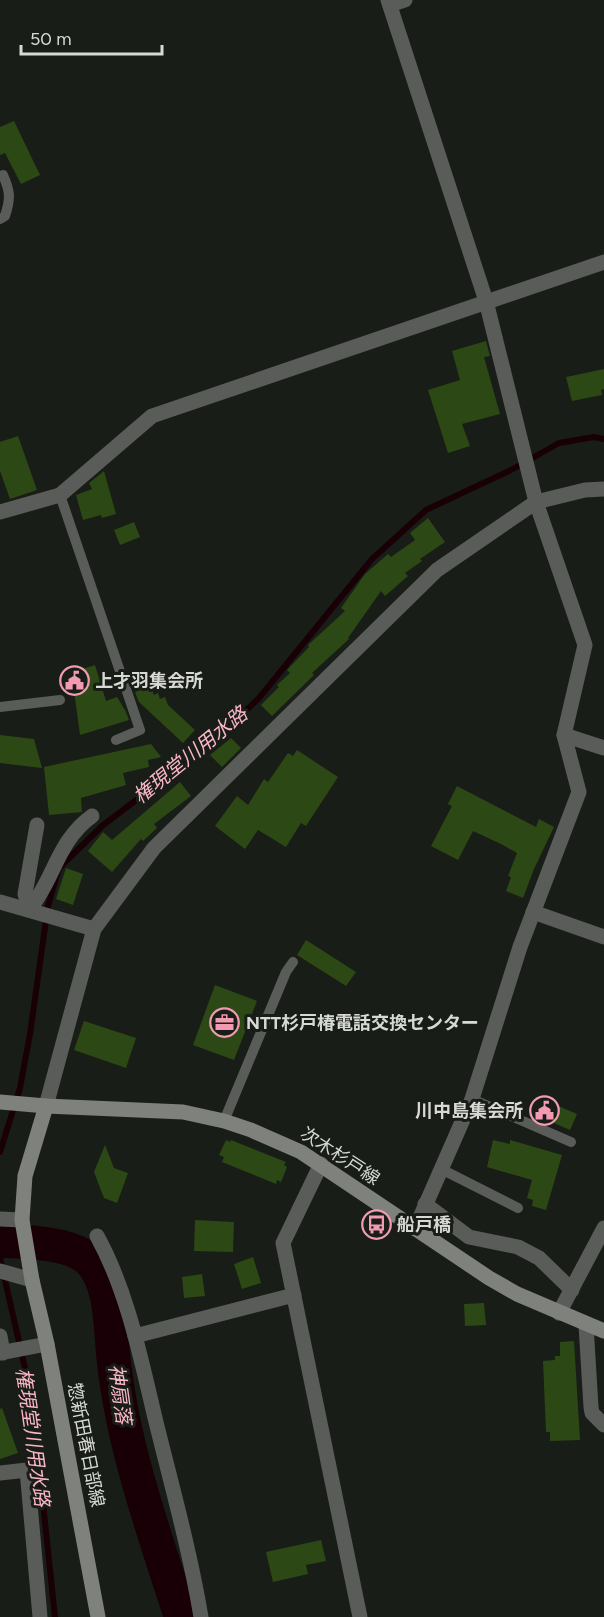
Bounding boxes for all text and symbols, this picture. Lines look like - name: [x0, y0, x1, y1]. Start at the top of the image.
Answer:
- scale bar: [21, 18, 162, 56]
- text: 50 m: [30, 28, 72, 50]
- public building icon: 上才羽集会所: [58, 665, 90, 697]
- place label: 上才羽集会所: [95, 670, 203, 692]
- water label: 権現堂川用水路: [128, 700, 254, 808]
- office icon: NTT杉戸椿電話交換センター: [209, 1007, 241, 1039]
- place label: NTT杉戸椿電話交換センター: [246, 1012, 479, 1034]
- public building icon: 川中島集会所: [528, 1095, 560, 1127]
- place label: 川中島集会所: [415, 1100, 523, 1122]
- street label: 次木杉戸線: [296, 1122, 384, 1190]
- bus stop icon: 船戸橋: [360, 1209, 392, 1241]
- place label: 船戸橋: [397, 1214, 451, 1236]
- water label: 神扇落: [104, 1363, 136, 1428]
- water label: 権現堂川用水路: [11, 1366, 55, 1510]
- street label: 惣新田春日部線: [63, 1381, 109, 1509]

